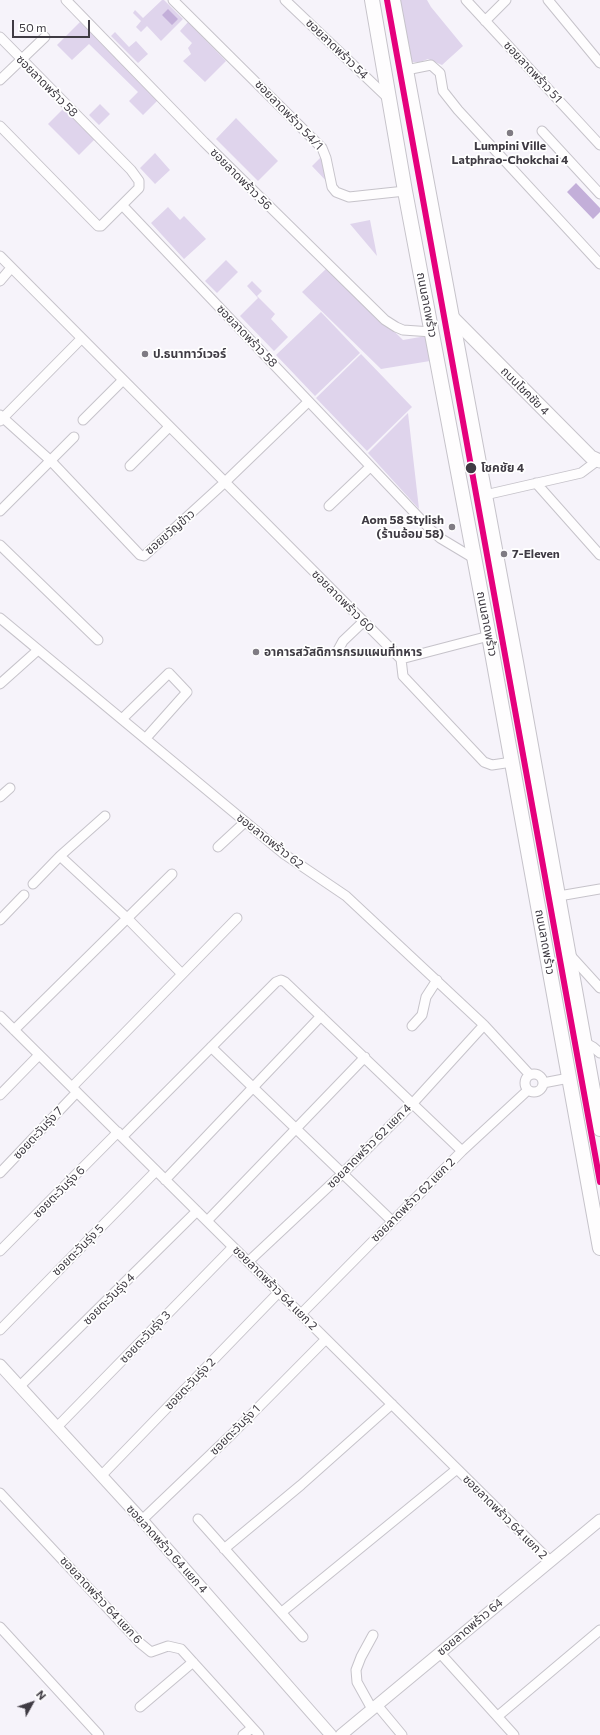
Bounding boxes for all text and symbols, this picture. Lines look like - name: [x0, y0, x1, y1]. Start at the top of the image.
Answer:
- scale bar: [14, 12, 92, 38]
- street label: ซอยลาดพร้าว 54: [303, 16, 371, 82]
- text: 50 m: [19, 20, 47, 34]
- street label: ซอยลาดพร้าว 51: [501, 38, 565, 106]
- street label: ซอยลาดพร้าว 58: [13, 52, 81, 120]
- street label: ซอยลาดพร้าว 54/1: [252, 77, 326, 153]
- marker: Lumpini Ville Latphrao-Chokchai 4: [505, 128, 515, 138]
- place label: Lumpini Ville Latphrao-Chokchai 4: [452, 139, 568, 167]
- street label: ซอยลาดพร้าว 56: [207, 145, 275, 213]
- street label: ถนนลาดพร้าว: [414, 271, 440, 339]
- street label: ซอยลาดพร้าว 58: [214, 302, 280, 370]
- place label: ป.ธนาทาว์เวอร์: [153, 347, 226, 361]
- marker: ป.ธนาทาว์เวอร์: [140, 349, 150, 359]
- street label: ถนนโชคชัย 4: [498, 364, 552, 418]
- marker: โชคชัย 4: [464, 461, 478, 475]
- place label: โชคชัย 4: [481, 461, 524, 475]
- street label: ซอยขวัญข้าว: [142, 506, 198, 558]
- place label: Aom 58 Stylish (ร้านอ้อม 58): [361, 513, 444, 541]
- marker: Aom 58 Stylish (ร้านอ้อม 58): [447, 522, 457, 532]
- place label: 7-Eleven: [512, 547, 560, 561]
- marker: 7-Eleven: [499, 549, 509, 559]
- street label: ซอยลาดพร้าว 60: [309, 567, 377, 635]
- street label: ถนนลาดพร้าว: [474, 590, 500, 658]
- place label: อาคารสวัสดิการกรมแผนที่ทหาร: [264, 645, 422, 659]
- marker: อาคารสวัสดิการกรมแผนที่ทหาร: [251, 647, 261, 657]
- street label: ซอยลาดพร้าว 62: [234, 810, 306, 872]
- street label: ถนนลาดพร้าว: [532, 908, 558, 976]
- street label: ซอยลาดพร้าว 62 แยก 4: [324, 1101, 414, 1191]
- street label: ซอยตะวันรุ่ง 7: [10, 1104, 66, 1162]
- street label: ซอยลาดพร้าว 62 แยก 2: [368, 1155, 458, 1245]
- street label: ซอยตะวันรุ่ง 6: [30, 1163, 88, 1221]
- street label: ซอยตะวันรุ่ง 5: [49, 1221, 107, 1279]
- street label: ซอยลาดพร้าว 64 แยก 2: [230, 1243, 320, 1333]
- street label: ซอยตะวันรุ่ง 4: [80, 1270, 138, 1328]
- street label: ซอยตะวันรุ่ง 3: [117, 1308, 173, 1366]
- street label: ซอยตะวันรุ่ง 2: [162, 1355, 218, 1413]
- street label: ซอยตะวันรุ่ง 1: [207, 1402, 263, 1458]
- street label: ซอยลาดพร้าว 64 แยก 2: [460, 1472, 550, 1562]
- street label: ซอยลาดพร้าว 64 แยก 4: [123, 1502, 211, 1596]
- street label: ซอยลาดพร้าว 64 แยก 6: [57, 1553, 145, 1647]
- street label: ซอยลาดพร้าว 64: [434, 1595, 506, 1659]
- north arrow: [12, 1683, 52, 1723]
- text: N: [34, 1688, 49, 1702]

